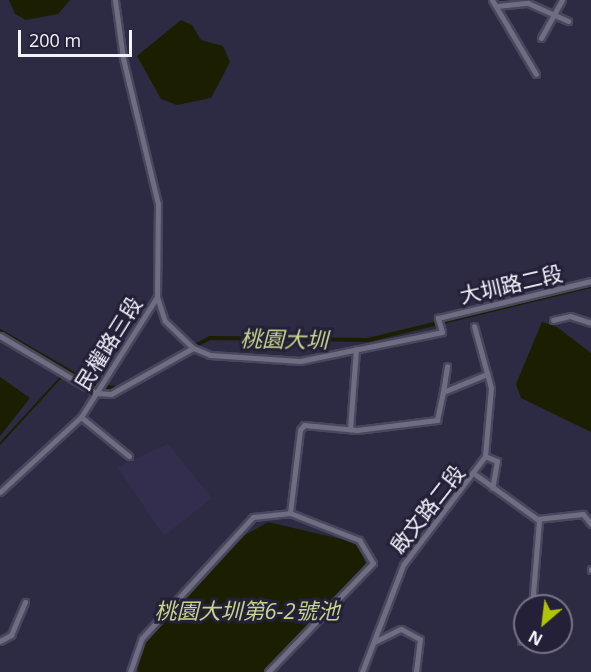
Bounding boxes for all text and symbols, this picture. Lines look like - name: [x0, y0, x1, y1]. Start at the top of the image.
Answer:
- scale bar: [21, 18, 135, 56]
- text: 200 m: [29, 28, 81, 52]
- street label: 大圳路二段: [457, 260, 565, 308]
- street label: 民權路三段: [69, 292, 147, 394]
- water label: 桃園大圳: [240, 325, 328, 353]
- street label: 啟文路二段: [385, 460, 469, 558]
- north arrow: [513, 594, 573, 654]
- water label: 桃園大圳第6-2號池: [154, 598, 340, 624]
- text: N: [525, 625, 546, 651]

